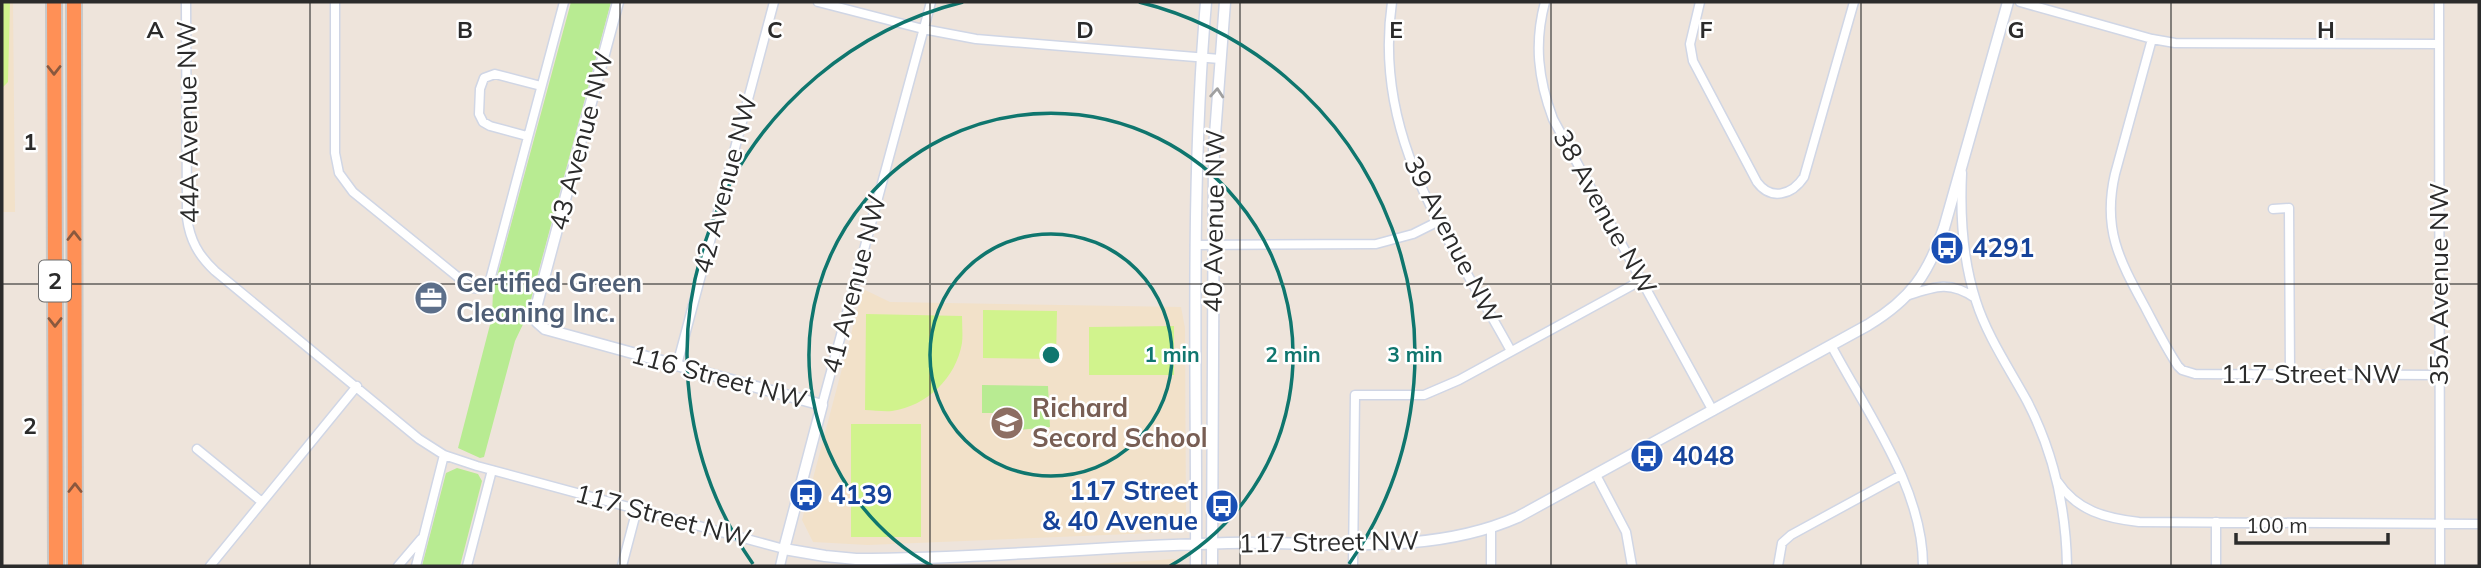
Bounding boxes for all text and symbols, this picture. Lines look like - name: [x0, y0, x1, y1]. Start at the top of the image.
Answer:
- text: A: [146, 15, 164, 44]
- text: B: [457, 15, 473, 44]
- text: C: [767, 15, 783, 44]
- text: D: [1076, 15, 1094, 44]
- text: E: [1389, 15, 1403, 44]
- text: F: [1699, 15, 1713, 44]
- text: G: [2007, 15, 2025, 44]
- text: H: [2317, 15, 2335, 44]
- street label: 44A Avenue NW: [169, 20, 206, 224]
- street label: 43 Avenue NW: [541, 48, 620, 234]
- one-way arrow: [46, 65, 62, 76]
- one-way arrow: [1209, 88, 1224, 99]
- street label: 42 Avenue NW: [685, 91, 764, 277]
- street label: 38 Avenue NW: [1546, 123, 1664, 300]
- text: 1: [23, 127, 37, 156]
- street label: 40 Avenue NW: [1195, 129, 1232, 313]
- street label: 39 Avenue NW: [1397, 150, 1510, 329]
- street label: 35A Avenue NW: [2422, 183, 2455, 385]
- street label: 41 Avenue NW: [814, 191, 893, 377]
- bus stop icon: 4291: [1928, 229, 1966, 267]
- one-way arrow: [66, 230, 82, 241]
- place label: 4291: [1972, 231, 2034, 264]
- road number: 2: [39, 260, 71, 302]
- place label: Certified Green Cleaning Inc.: [456, 266, 642, 329]
- office icon: Certified Green Cleaning Inc.: [412, 279, 450, 317]
- one-way arrow: [47, 317, 63, 328]
- street label: 116 Street NW: [628, 337, 811, 416]
- text: 1 min: [1144, 341, 1200, 367]
- text: 2 min: [1265, 341, 1321, 367]
- text: 3 min: [1387, 341, 1443, 367]
- centre of rings: [1039, 343, 1063, 367]
- street label: 117 Street NW: [2221, 357, 2401, 390]
- place label: Richard Secord School: [1032, 391, 1208, 454]
- school or university icon: Richard Secord School: [988, 404, 1026, 442]
- text: 2: [23, 411, 37, 440]
- bus stop icon: 4048: [1628, 437, 1666, 475]
- place label: 4048: [1672, 439, 1734, 472]
- place label: 117 Street & 40 Avenue: [1042, 474, 1198, 537]
- street label: 117 Street NW: [572, 476, 755, 555]
- bus stop icon: 4139: [787, 476, 825, 514]
- place label: 4139: [830, 478, 892, 511]
- one-way arrow: [67, 482, 83, 493]
- bus stop icon: 117 Street & 40 Avenue: [1203, 487, 1241, 525]
- scale bar: [2236, 502, 2388, 546]
- text: 100 m: [2246, 512, 2308, 538]
- street label: 117 Street NW: [1238, 523, 1420, 560]

